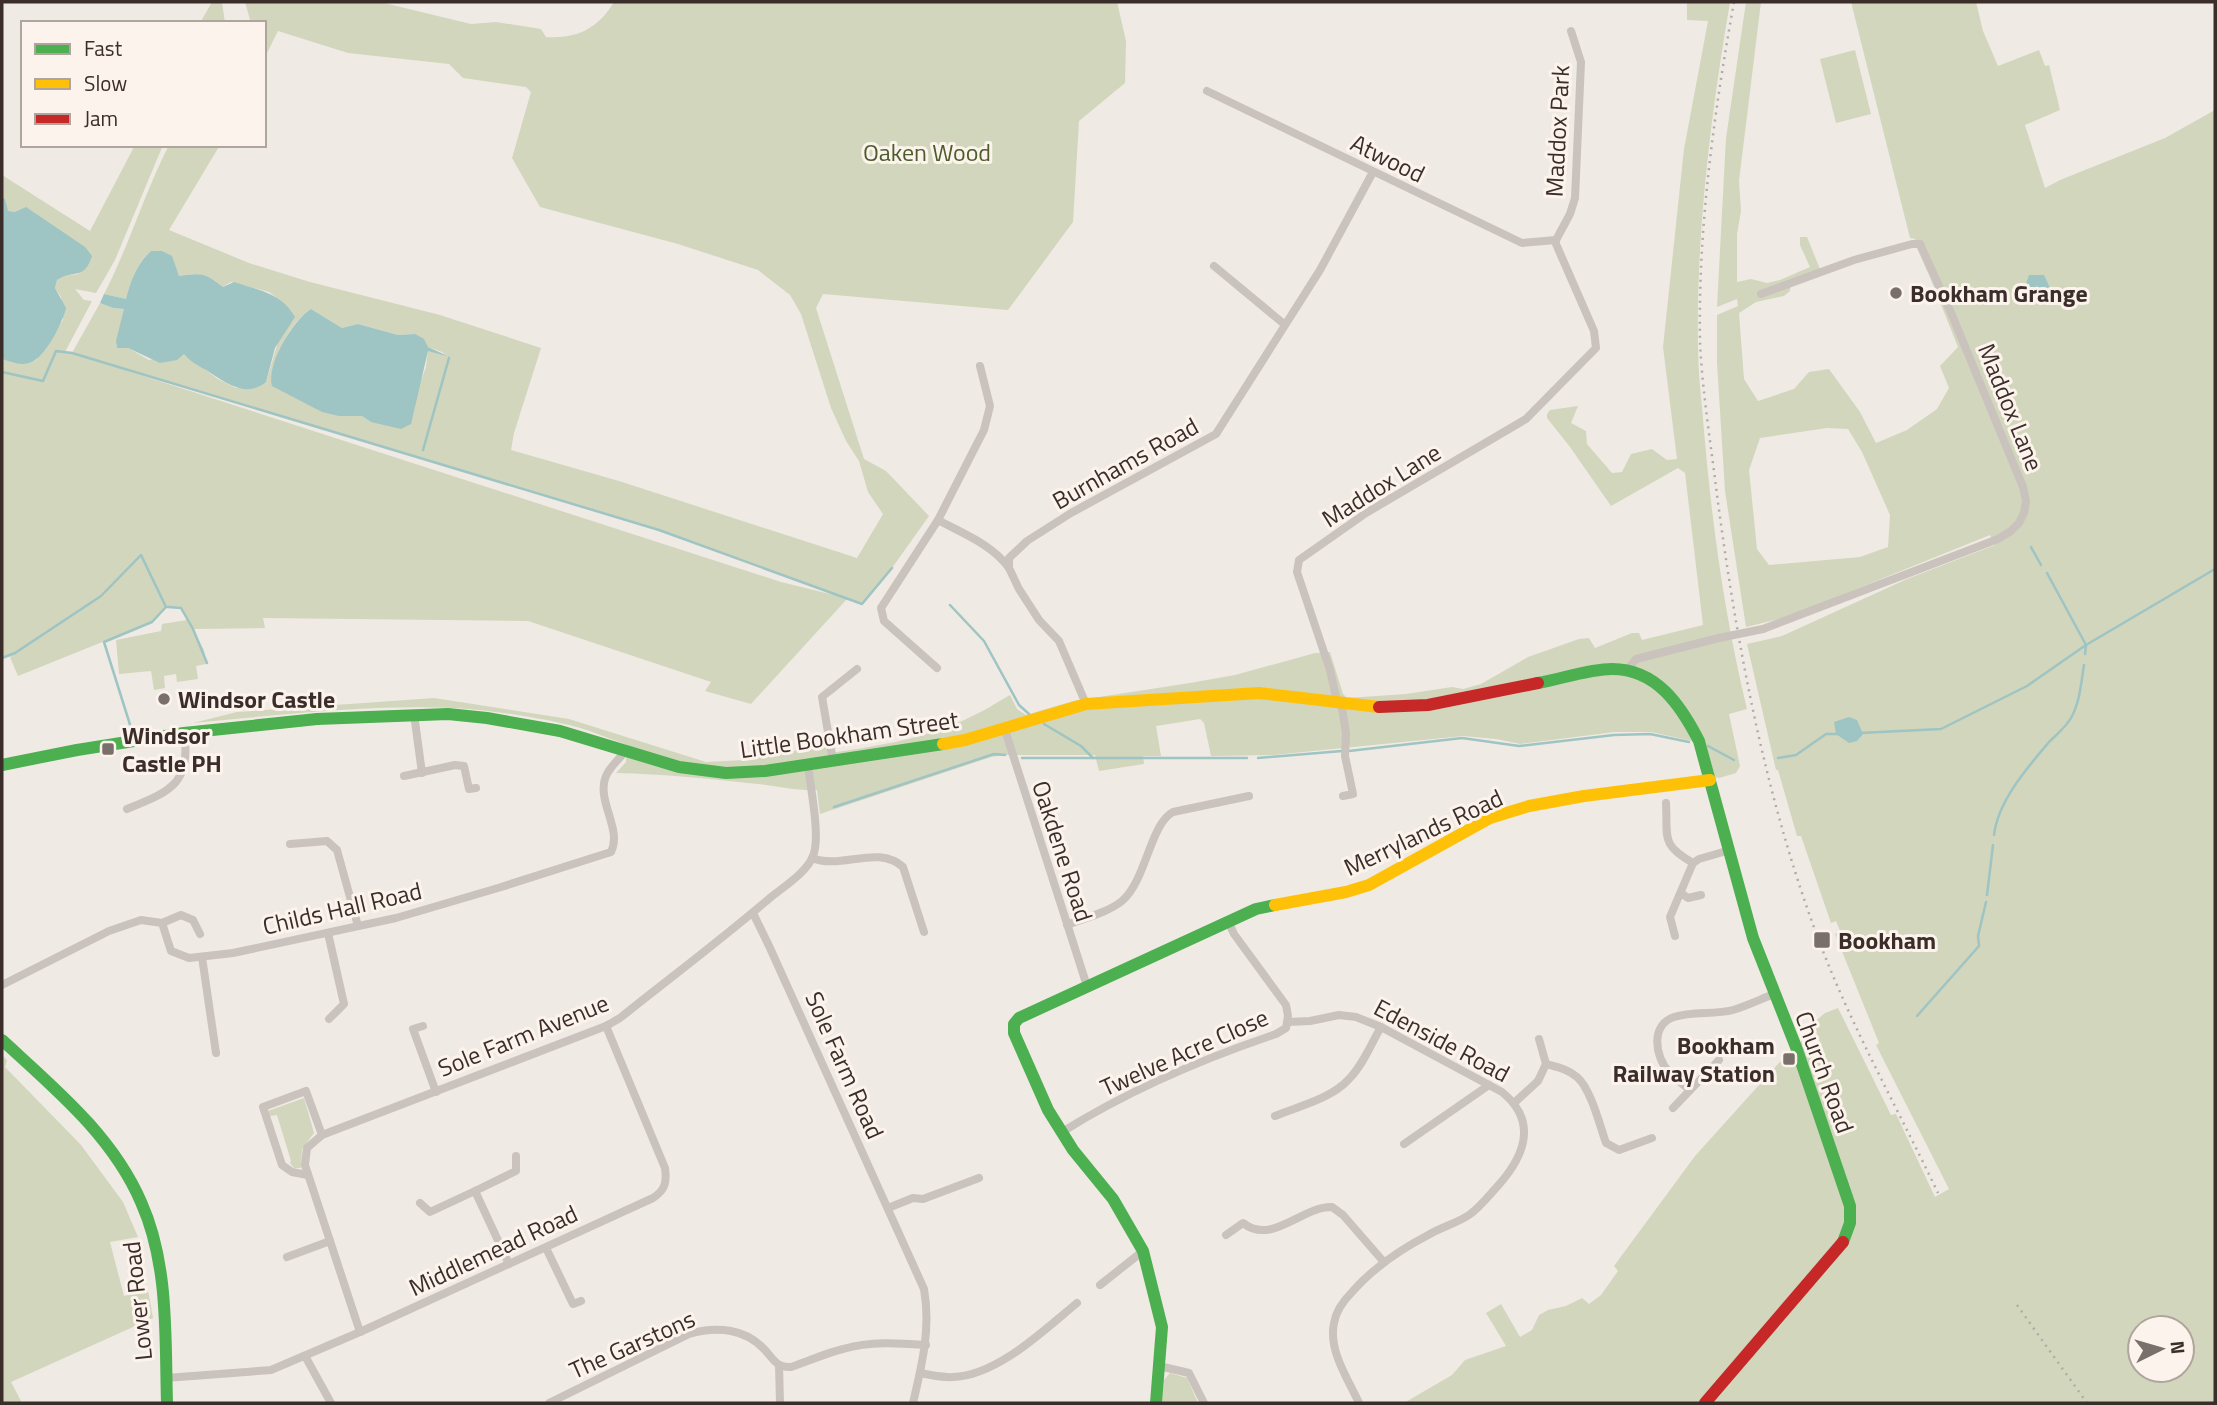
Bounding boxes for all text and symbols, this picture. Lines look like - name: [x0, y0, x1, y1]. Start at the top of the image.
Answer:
- legend: [21, 21, 266, 147]
- text: Fast: [84, 32, 123, 64]
- street label: Maddox Park: [1536, 64, 1578, 198]
- text: Slow: [84, 67, 127, 99]
- text: Jam: [84, 102, 118, 134]
- street label: Atwood: [1345, 125, 1431, 191]
- park label: Oaken Wood: [863, 134, 991, 170]
- place label: Bookham Grange: [1910, 275, 2088, 311]
- marker: Bookham Grange: [1888, 285, 1904, 301]
- street label: Maddox Lane: [1969, 338, 2053, 476]
- street label: Burnhams Road: [1045, 408, 1205, 518]
- street label: Maddox Lane: [1314, 434, 1448, 536]
- place label: Windsor Castle: [178, 681, 335, 717]
- marker: Windsor Castle: [156, 691, 172, 707]
- street label: Little Bookham Street: [737, 701, 961, 767]
- place label: Windsor Castle PH: [122, 717, 222, 781]
- marker: Windsor Castle PH: [100, 741, 116, 757]
- street label: Oakdene Road: [1023, 776, 1103, 926]
- street label: Merrylands Road: [1337, 779, 1509, 885]
- street label: Childs Hall Road: [259, 872, 425, 944]
- place label: Bookham: [1838, 922, 1936, 958]
- marker: Bookham: [1812, 930, 1832, 950]
- street label: Sole Farm Avenue: [432, 984, 614, 1086]
- street label: Sole Farm Road: [796, 985, 894, 1145]
- street label: Edenside Road: [1368, 989, 1516, 1091]
- street label: Twelve Acre Close: [1094, 999, 1274, 1105]
- street label: Church Road: [1786, 1006, 1864, 1138]
- place label: Bookham Railway Station: [1612, 1027, 1775, 1091]
- marker: Bookham Railway Station: [1781, 1051, 1797, 1067]
- street label: Middlemead Road: [403, 1195, 583, 1305]
- street label: Lower Road: [113, 1240, 161, 1362]
- street label: The Garstons: [563, 1300, 701, 1388]
- north arrow: [2126, 1314, 2196, 1384]
- text: N: [2163, 1340, 2193, 1355]

